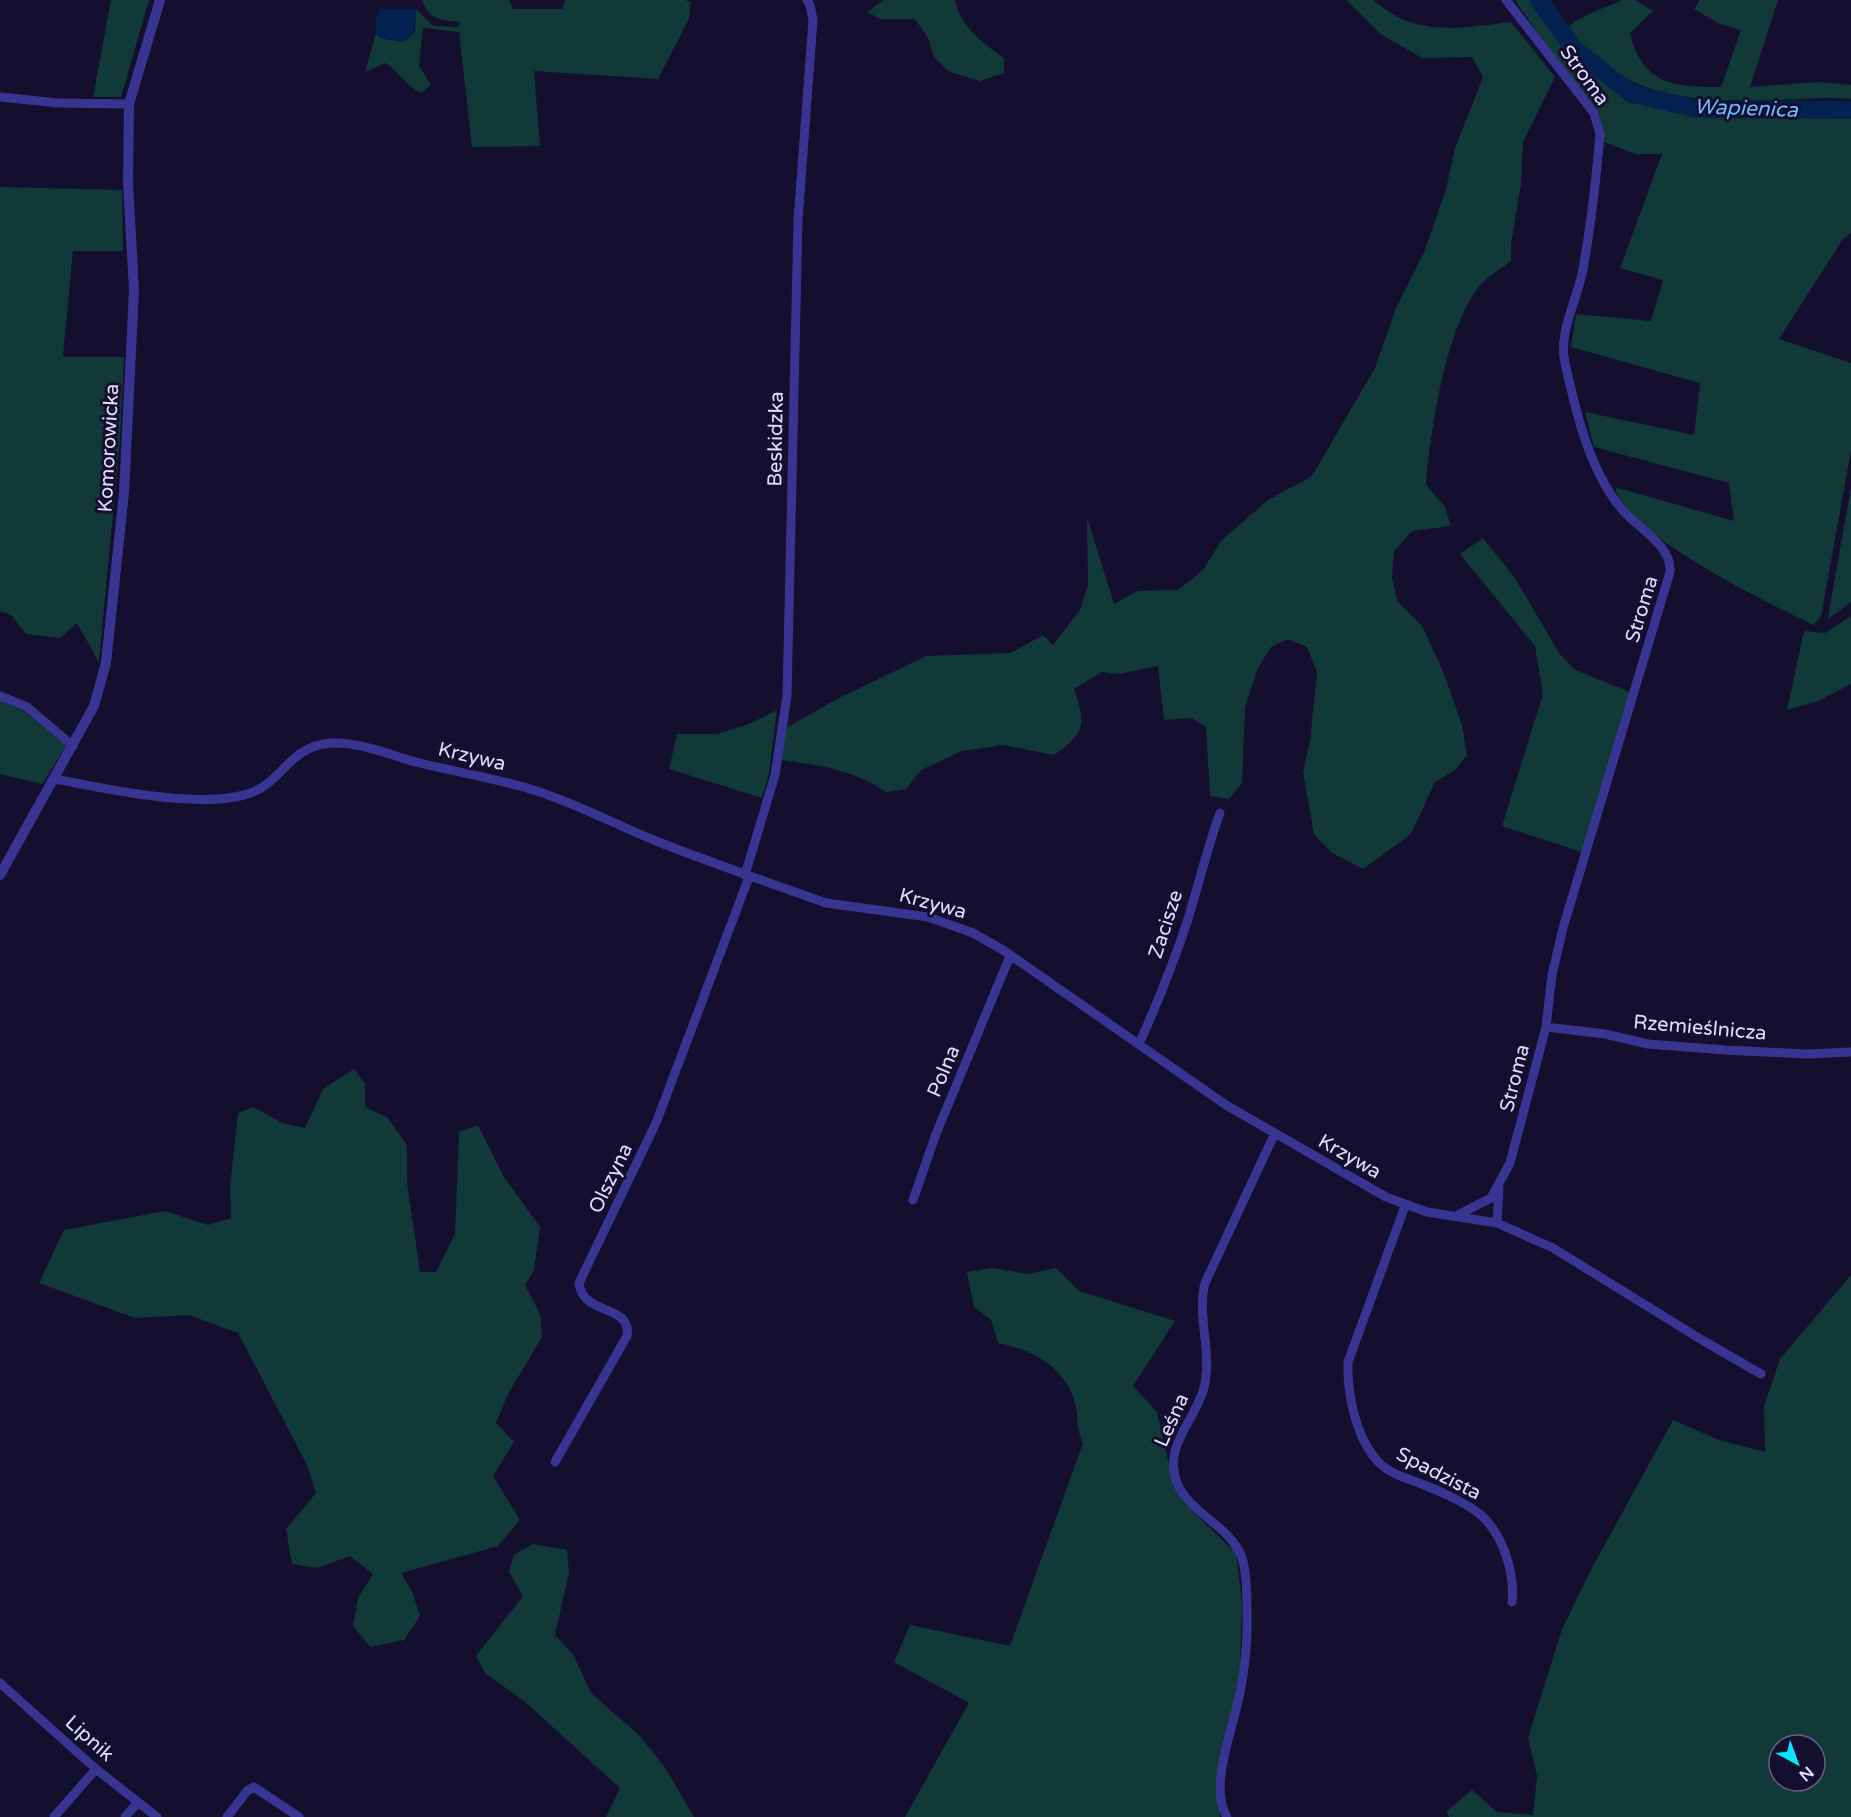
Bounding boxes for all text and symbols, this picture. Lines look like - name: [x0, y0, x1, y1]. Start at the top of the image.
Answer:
- street label: Stroma: [1554, 41, 1614, 110]
- water label: Wapienica: [1694, 94, 1799, 123]
- street label: Komorowicka: [94, 383, 124, 513]
- street label: Beskidzka: [763, 391, 789, 487]
- street label: Stroma: [1620, 573, 1663, 646]
- street label: Krzywa: [436, 738, 508, 776]
- street label: Krzywa: [896, 883, 969, 924]
- street label: Zacisze: [1144, 887, 1188, 962]
- street label: Rzemieślnicza: [1632, 1010, 1768, 1046]
- street label: Polna: [922, 1042, 965, 1101]
- street label: Stroma: [1495, 1042, 1535, 1114]
- street label: Krzywa: [1314, 1129, 1385, 1184]
- street label: Olszyna: [584, 1140, 638, 1217]
- street label: Leśna: [1150, 1390, 1194, 1451]
- street label: Spadzista: [1392, 1442, 1485, 1505]
- street label: Lipnik: [60, 1711, 119, 1767]
- north arrow: [1767, 1733, 1827, 1793]
- text: N: [1795, 1762, 1818, 1785]

